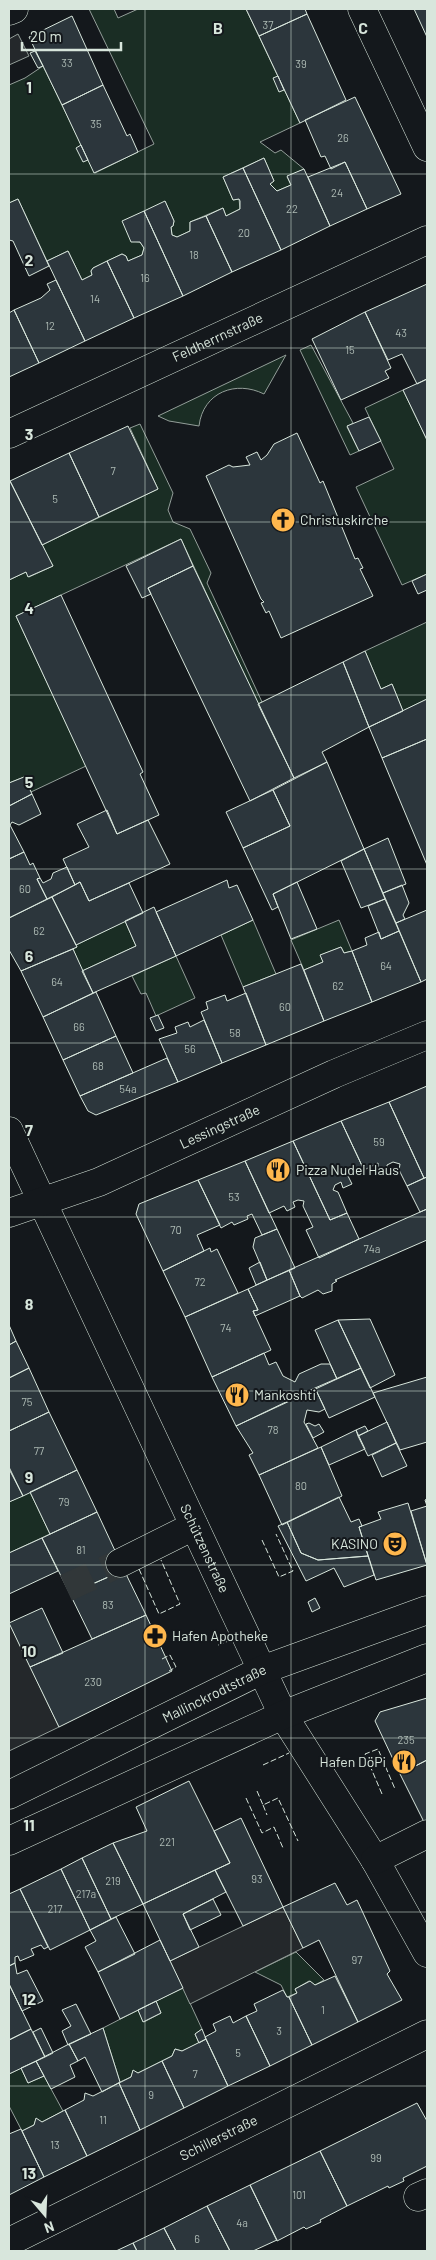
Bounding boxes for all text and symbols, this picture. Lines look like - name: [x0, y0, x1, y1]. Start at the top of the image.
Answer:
- text: B: [213, 18, 223, 37]
- house number: 37: [263, 18, 273, 31]
- text: C: [358, 18, 368, 37]
- scale bar: [22, 20, 121, 52]
- text: 20 m: [30, 27, 62, 45]
- house number: 33: [61, 56, 73, 69]
- house number: 39: [295, 57, 307, 70]
- text: 1: [26, 77, 32, 96]
- house number: 35: [90, 117, 102, 130]
- house number: 26: [337, 131, 349, 144]
- house number: 24: [331, 186, 343, 199]
- house number: 22: [286, 202, 298, 215]
- house number: 20: [238, 226, 250, 239]
- house number: 18: [189, 248, 199, 261]
- text: 2: [25, 250, 34, 269]
- house number: 16: [140, 271, 150, 284]
- house number: 14: [90, 292, 100, 305]
- street label: Feldherrnstraße: [169, 308, 265, 365]
- house number: 12: [45, 319, 55, 332]
- house number: 43: [395, 326, 407, 339]
- house number: 15: [345, 343, 355, 356]
- text: 3: [25, 424, 33, 443]
- house number: 7: [110, 464, 116, 477]
- house number: 5: [52, 492, 58, 505]
- church icon: Christuskirche: [270, 507, 296, 533]
- place label: Christuskirche: [300, 511, 389, 528]
- text: 4: [24, 598, 34, 617]
- text: 5: [25, 772, 34, 791]
- house number: 60: [19, 882, 31, 895]
- house number: 62: [33, 924, 45, 937]
- text: 6: [25, 946, 34, 965]
- house number: 64: [380, 959, 392, 972]
- house number: 64: [51, 975, 63, 988]
- house number: 62: [332, 979, 344, 992]
- house number: 60: [279, 1000, 291, 1013]
- house number: 66: [73, 1020, 85, 1033]
- house number: 58: [229, 1026, 241, 1039]
- house number: 56: [184, 1042, 196, 1055]
- house number: 68: [92, 1059, 104, 1072]
- house number: 54a: [119, 1082, 137, 1095]
- street label: Lessingstraße: [177, 1100, 262, 1152]
- text: 7: [25, 1120, 33, 1139]
- house number: 59: [373, 1135, 385, 1148]
- restaurant icon: Pizza Nudel Haus: [265, 1157, 291, 1183]
- place label: Pizza Nudel Haus: [296, 1161, 399, 1178]
- house number: 53: [228, 1190, 240, 1203]
- house number: 70: [170, 1223, 182, 1236]
- house number: 74a: [364, 1242, 380, 1255]
- house number: 72: [194, 1275, 206, 1288]
- text: 8: [25, 1294, 34, 1313]
- house number: 74: [220, 1321, 232, 1334]
- restaurant icon: Mankoshti: [224, 1382, 250, 1408]
- place label: Mankoshti: [254, 1386, 316, 1403]
- house number: 75: [22, 1395, 33, 1408]
- house number: 78: [268, 1423, 279, 1436]
- house number: 77: [34, 1444, 44, 1457]
- text: 9: [25, 1467, 33, 1486]
- house number: 80: [295, 1479, 307, 1492]
- house number: 79: [59, 1495, 70, 1508]
- street label: Schützenstraße: [177, 1501, 233, 1595]
- theatre icon: KASINO: [382, 1531, 408, 1557]
- place label: KASINO: [331, 1535, 378, 1552]
- house number: 81: [76, 1543, 86, 1556]
- house number: 83: [102, 1598, 114, 1611]
- pharmacy icon: Hafen Apotheke: [142, 1623, 168, 1649]
- place label: Hafen Apotheke: [172, 1627, 268, 1644]
- text: 10: [22, 1641, 36, 1660]
- street label: Mallinckrodtstraße: [159, 1660, 269, 1726]
- house number: 230: [84, 1675, 102, 1688]
- house number: 235: [397, 1733, 415, 1746]
- restaurant icon: Hafen DöPi: [391, 1749, 417, 1775]
- place label: Hafen DöPi: [320, 1753, 386, 1770]
- text: 11: [23, 1815, 35, 1834]
- house number: 221: [159, 1835, 175, 1848]
- house number: 93: [251, 1872, 263, 1885]
- house number: 219: [105, 1874, 121, 1887]
- house number: 217a: [76, 1887, 96, 1900]
- house number: 217: [48, 1902, 62, 1915]
- house number: 97: [352, 1953, 362, 1966]
- text: 12: [22, 1989, 36, 2008]
- house number: 1: [321, 2003, 325, 2016]
- house number: 3: [276, 2024, 282, 2037]
- house number: 5: [235, 2046, 241, 2059]
- house number: 7: [192, 2067, 198, 2080]
- house number: 9: [148, 2088, 154, 2101]
- street label: Schillerstraße: [176, 2111, 260, 2164]
- house number: 11: [99, 2113, 107, 2126]
- house number: 13: [50, 2138, 60, 2151]
- house number: 99: [370, 2151, 382, 2164]
- text: 13: [22, 2163, 36, 2182]
- house number: 101: [292, 2188, 306, 2201]
- north arrow: [20, 2190, 70, 2240]
- house number: 4a: [236, 2216, 248, 2229]
- text: N: [42, 2218, 57, 2237]
- house number: 6: [194, 2232, 200, 2245]

